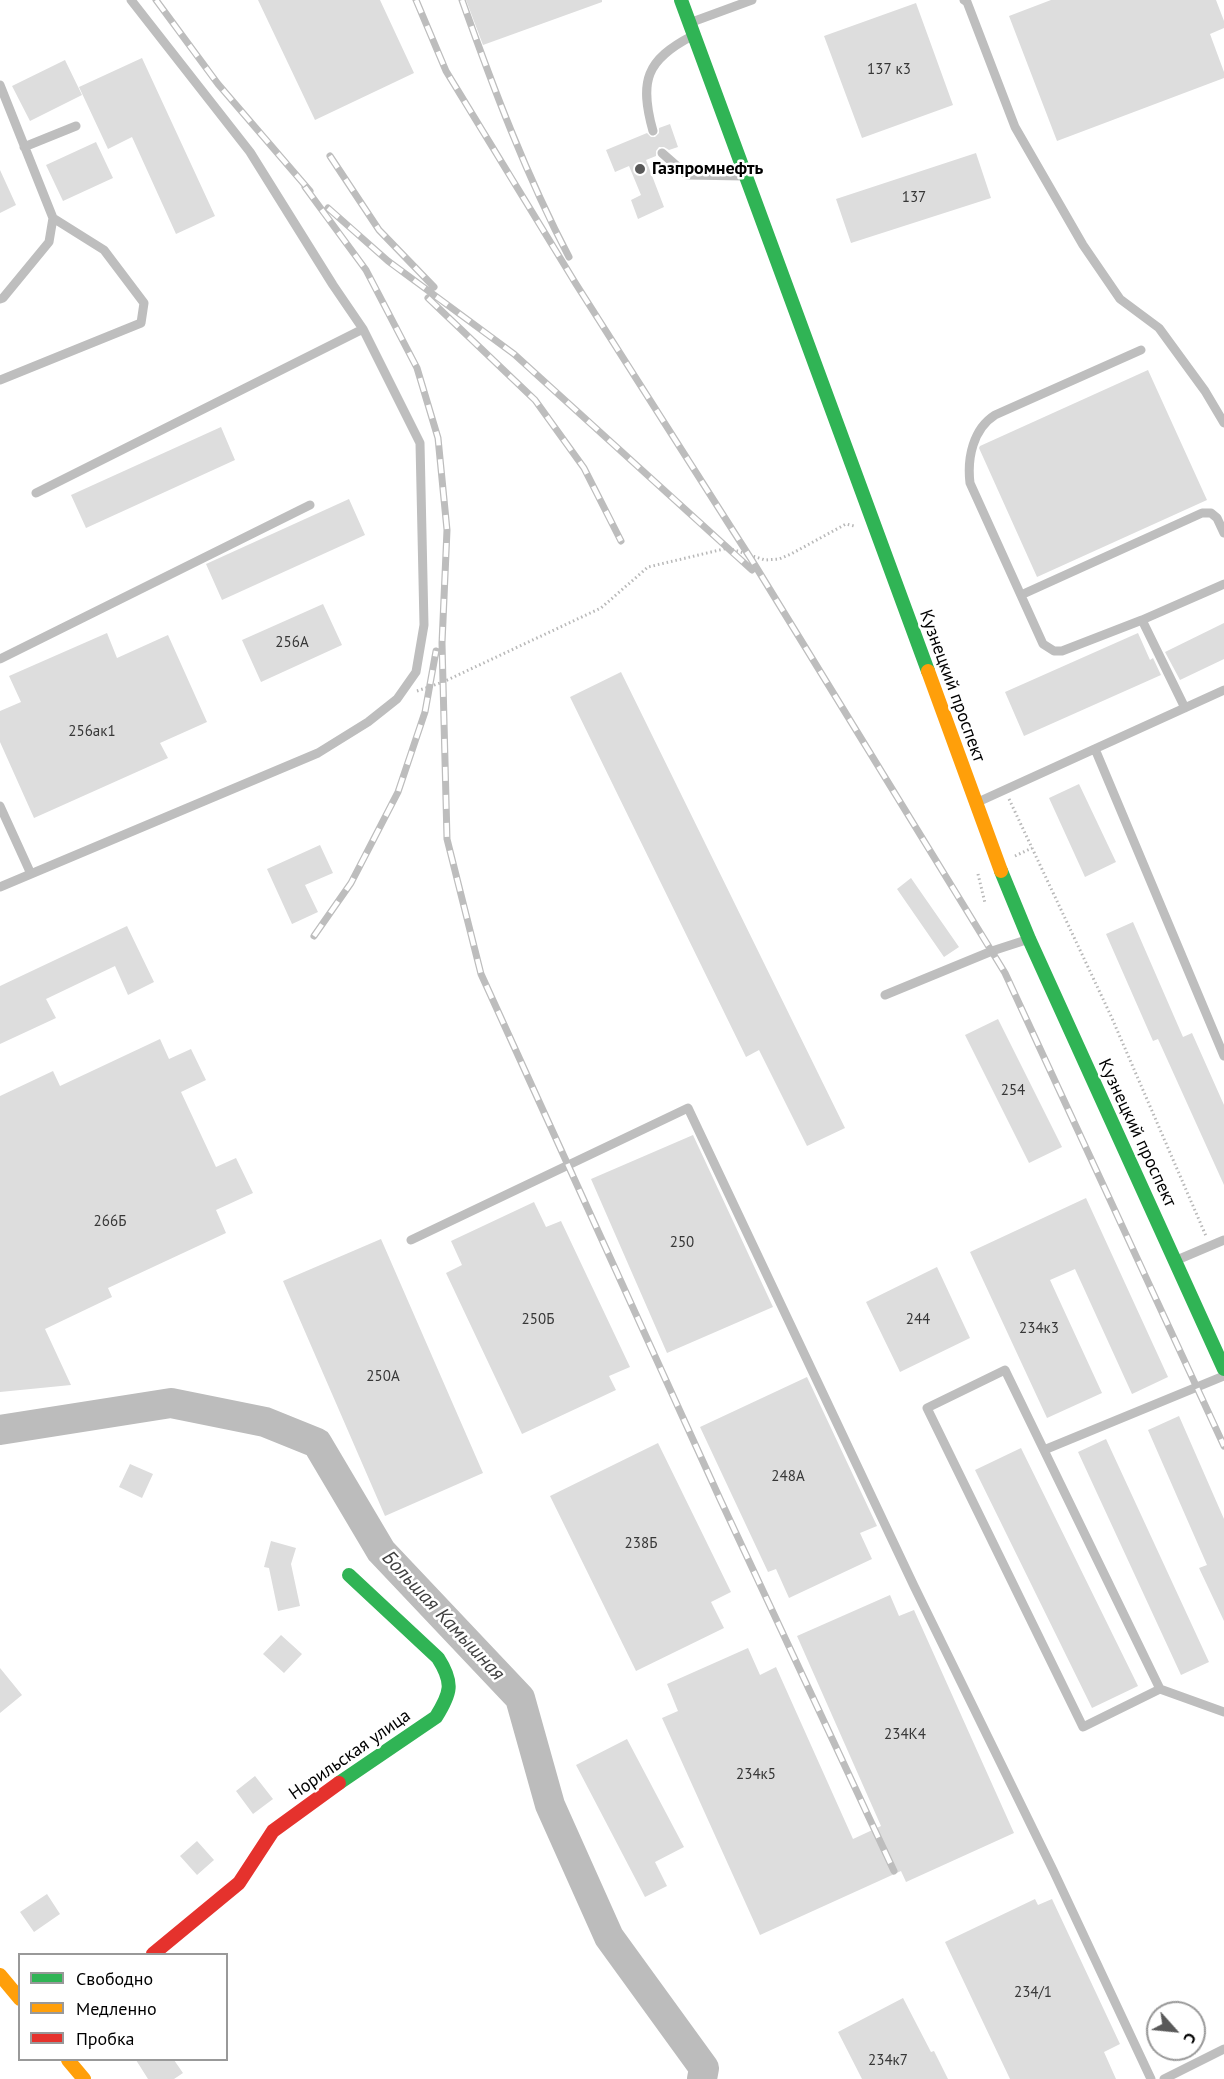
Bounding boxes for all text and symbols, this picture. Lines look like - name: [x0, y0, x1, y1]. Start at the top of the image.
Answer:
- house number: 137 к3: [867, 61, 911, 79]
- place label: Газпромнефть: [652, 158, 763, 180]
- marker: Газпромнефть: [633, 162, 647, 176]
- house number: 137: [902, 189, 926, 207]
- street label: Кузнецкий проспект: [914, 607, 990, 765]
- house number: 256А: [275, 634, 309, 652]
- house number: 256ак1: [68, 723, 116, 741]
- street label: Кузнецкий проспект: [1093, 1056, 1181, 1210]
- house number: 254: [1001, 1082, 1025, 1100]
- house number: 266Б: [94, 1213, 126, 1231]
- house number: 250: [670, 1234, 694, 1252]
- house number: 250Б: [522, 1311, 554, 1329]
- house number: 244: [906, 1311, 930, 1329]
- house number: 234к3: [1019, 1320, 1059, 1338]
- house number: 250А: [366, 1368, 400, 1386]
- house number: 248А: [771, 1468, 805, 1486]
- house number: 238Б: [625, 1535, 657, 1553]
- water label: Большая Камышная: [377, 1546, 509, 1686]
- street label: Норильская улица: [285, 1705, 415, 1805]
- house number: 234К4: [884, 1726, 926, 1744]
- house number: 234к5: [736, 1766, 776, 1784]
- legend: [18, 1953, 228, 2061]
- text: Свободно: [76, 1967, 153, 1990]
- house number: 234/1: [1014, 1984, 1052, 2002]
- text: Медленно: [76, 1997, 157, 2020]
- north arrow: [1146, 2001, 1206, 2061]
- text: Пробка: [76, 2027, 134, 2050]
- text: С: [1179, 2030, 1201, 2047]
- house number: 234к7: [868, 2052, 908, 2070]

